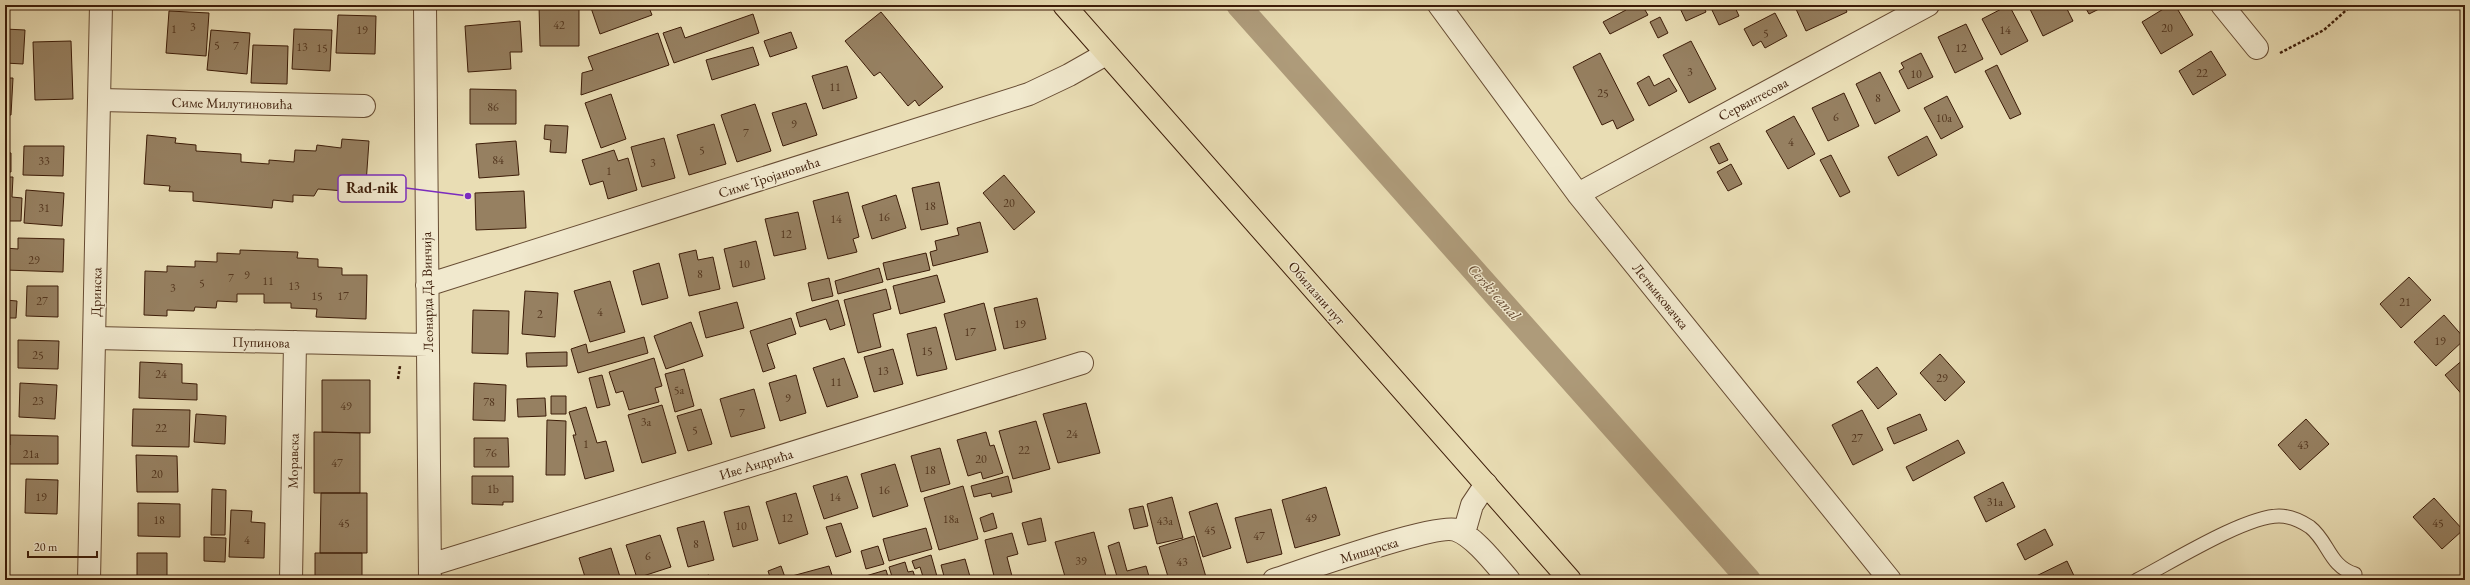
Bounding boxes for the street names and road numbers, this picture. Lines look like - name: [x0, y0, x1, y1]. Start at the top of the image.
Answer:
- street label: Сервантесова: [1715, 73, 1791, 125]
- street label: Симе Милутиновића: [171, 93, 293, 113]
- street label: Симе Тројановића: [716, 152, 822, 202]
- street label: Леонарда Да Винчија: [417, 231, 437, 352]
- street label: Обилазни пут: [1284, 257, 1350, 329]
- street label: Летњиковачка: [1629, 259, 1694, 333]
- street label: Дринска: [87, 267, 105, 317]
- street label: Пупинова: [232, 332, 291, 352]
- street label: Моравска: [284, 433, 302, 489]
- street label: Иве Андрића: [717, 444, 796, 484]
- street label: Мишарска: [1338, 532, 1401, 567]

